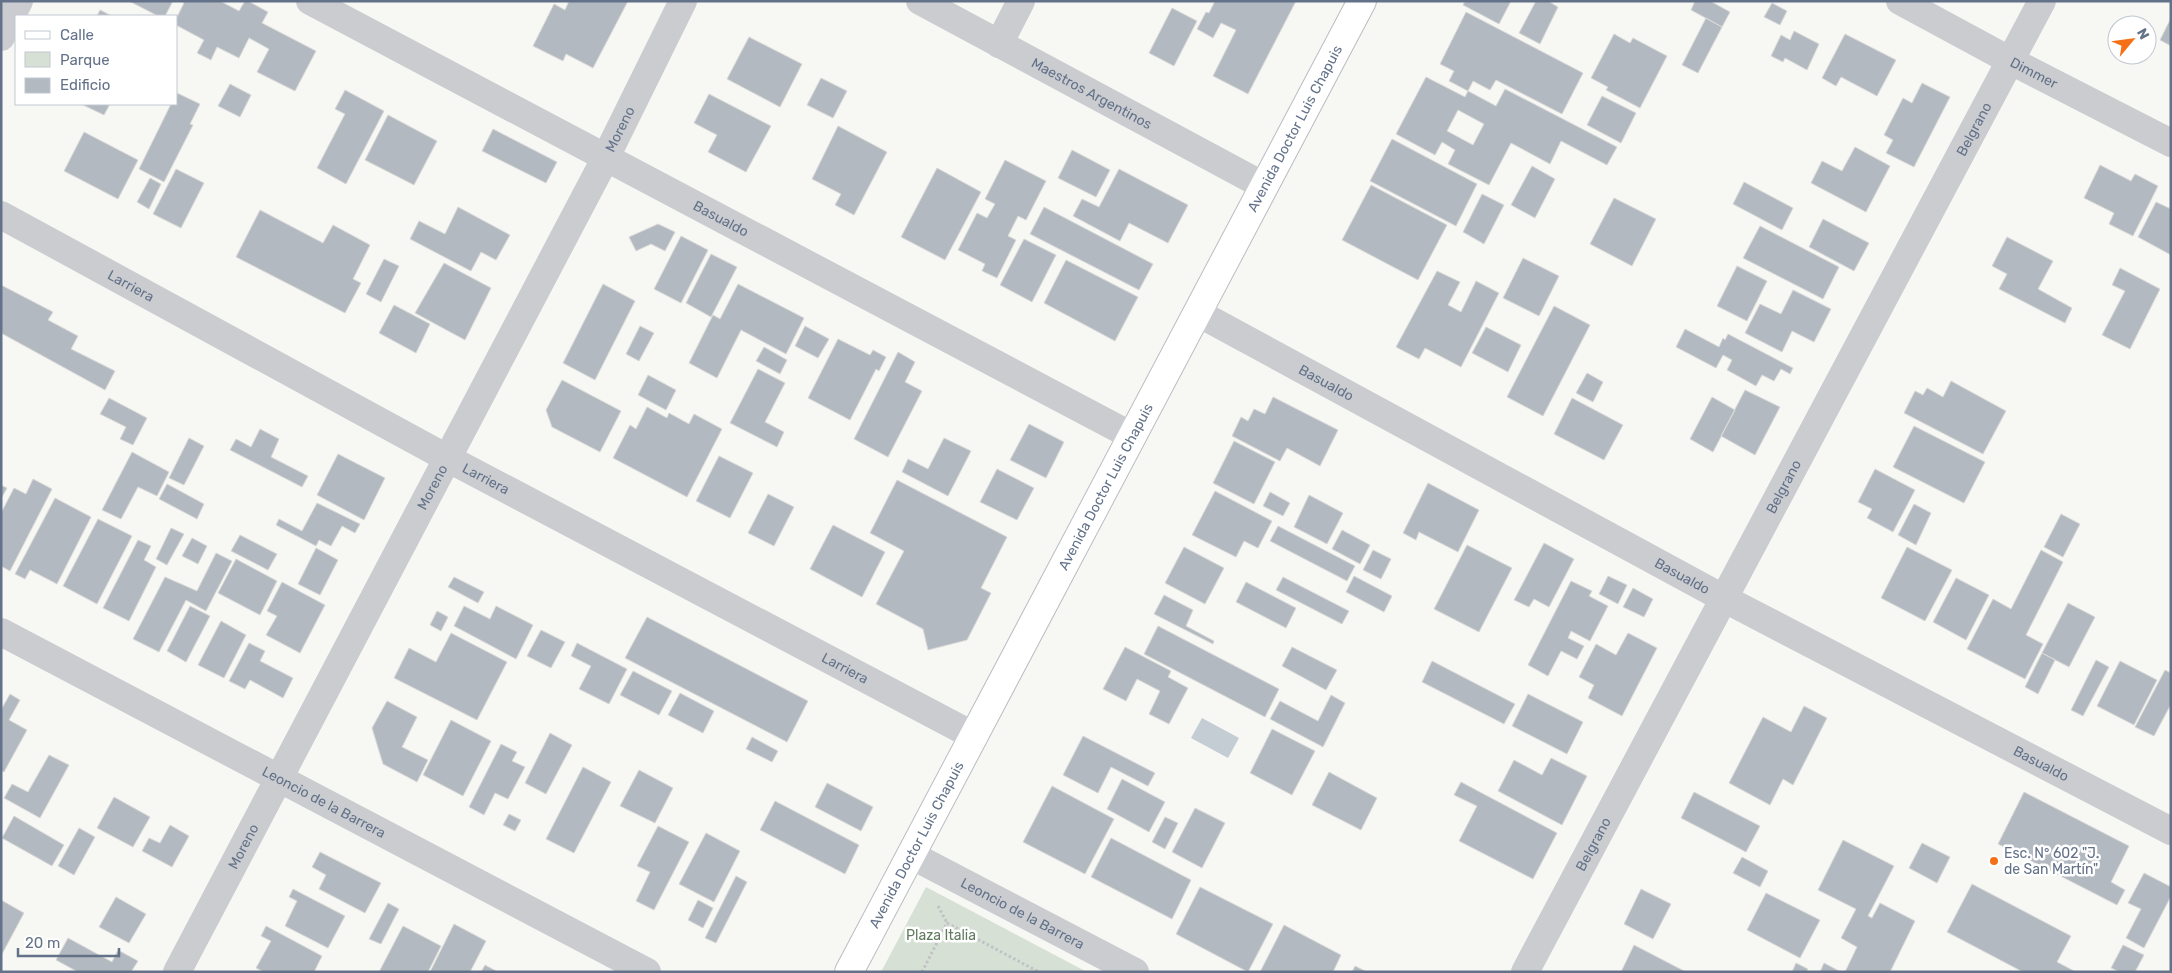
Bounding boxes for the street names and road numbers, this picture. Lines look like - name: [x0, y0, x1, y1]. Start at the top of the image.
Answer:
- street label: Avenida Doctor Luis Chapuis: [1244, 42, 1346, 215]
- street label: Maestros Argentinos: [1028, 54, 1155, 133]
- street label: Dimmer: [2007, 54, 2061, 93]
- street label: Belgrano: [1953, 99, 1996, 159]
- street label: Moreno: [602, 104, 639, 155]
- street label: Basualdo: [690, 197, 751, 241]
- street label: Larriera: [104, 267, 157, 306]
- street label: Basualdo: [1296, 361, 1357, 405]
- street label: Avenida Doctor Luis Chapuis: [1055, 401, 1157, 573]
- street label: Belgrano: [1763, 457, 1805, 517]
- street label: Larriera: [459, 460, 512, 498]
- street label: Moreno: [414, 462, 452, 513]
- street label: Basualdo: [1651, 554, 1713, 598]
- street label: Larriera: [819, 649, 871, 688]
- street label: Basualdo: [2010, 742, 2072, 785]
- street label: Avenida Doctor Luis Chapuis: [866, 759, 968, 931]
- street label: Leoncio de la Barrera: [259, 763, 388, 842]
- street label: Belgrano: [1572, 814, 1615, 874]
- street label: Moreno: [225, 821, 262, 872]
- street label: Leoncio de la Barrera: [958, 874, 1087, 953]

